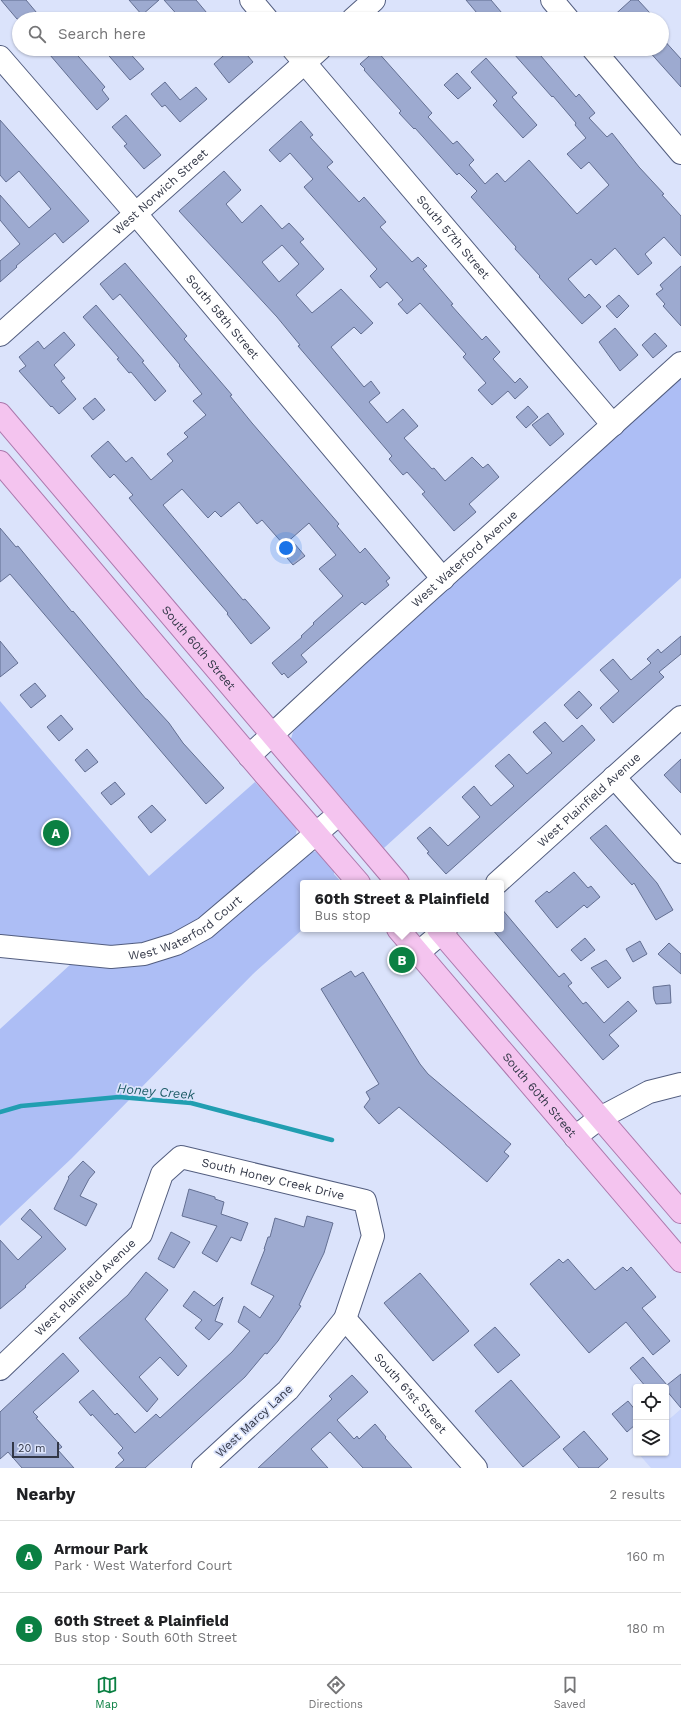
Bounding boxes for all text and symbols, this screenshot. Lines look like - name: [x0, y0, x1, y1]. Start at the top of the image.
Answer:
- search box: [12, 12, 669, 56]
- icon: search: [26, 23, 48, 45]
- text: Search here: [58, 25, 146, 43]
- street label: West Norwich Street: [110, 146, 210, 238]
- street label: South 57th Street: [414, 192, 493, 282]
- street label: South 58th Street: [183, 272, 262, 362]
- street label: West Waterford Avenue: [409, 507, 520, 610]
- your location: [276, 538, 296, 558]
- street label: South 60th Street: [159, 603, 238, 693]
- street label: West Plainfield Avenue: [535, 750, 644, 850]
- pin: A: [43, 818, 69, 848]
- popup: [300, 880, 504, 932]
- text: 60th Street & Plainfield: [315, 890, 489, 908]
- street label: West Waterford Court: [128, 893, 244, 962]
- text: Bus stop: [315, 908, 371, 923]
- pin: B: [389, 945, 415, 975]
- street label: South 60th Street: [500, 1050, 579, 1140]
- water label: Honey Creek: [116, 1081, 196, 1102]
- street label: South Honey Creek Drive: [200, 1155, 346, 1203]
- street label: West Plainfield Avenue: [32, 1236, 139, 1339]
- street label: South 61st Street: [371, 1350, 449, 1436]
- street label: West Marcy Lane: [213, 1382, 295, 1460]
- map controls: [633, 1384, 669, 1456]
- button: locate: [633, 1384, 669, 1420]
- button: layers: [633, 1420, 669, 1456]
- scale bar: [12, 1440, 59, 1459]
- text: 20 m: [18, 1442, 46, 1455]
- text: Nearby: [16, 1484, 75, 1504]
- text: 2 results: [610, 1487, 665, 1502]
- text: Armour Park: [54, 1540, 148, 1558]
- text: A: [25, 1549, 33, 1564]
- text: 160 m: [627, 1549, 665, 1564]
- text: Park · West Waterford Court: [54, 1558, 232, 1573]
- text: 60th Street & Plainfield: [54, 1612, 229, 1630]
- text: B: [25, 1621, 33, 1636]
- text: 180 m: [627, 1621, 665, 1636]
- text: Bus stop · South 60th Street: [54, 1630, 237, 1645]
- tab: Map: [95, 1674, 118, 1711]
- tab: Directions: [309, 1674, 363, 1711]
- tab: Saved: [554, 1674, 586, 1711]

